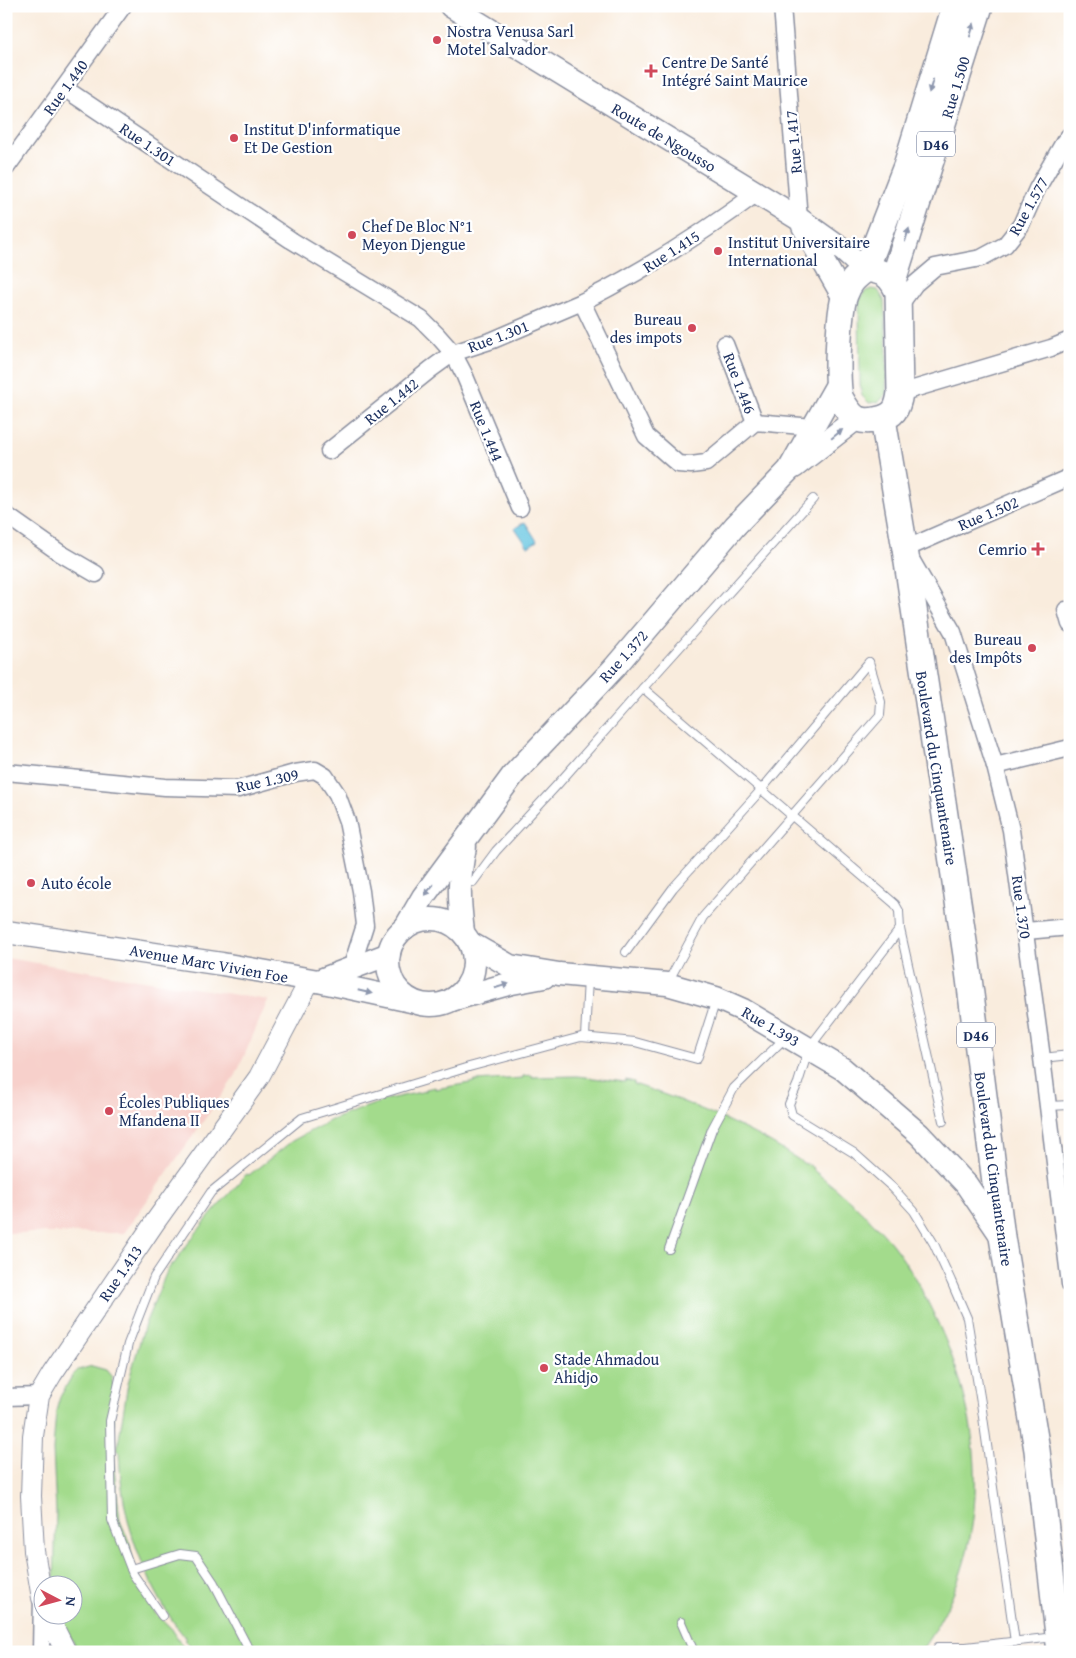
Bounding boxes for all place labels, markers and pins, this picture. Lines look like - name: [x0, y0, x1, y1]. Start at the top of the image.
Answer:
- place label: Nostra Venusa Sarl Motel Salvador: [447, 19, 574, 61]
- marker: Nostra Venusa Sarl Motel Salvador: [431, 34, 443, 46]
- place label: Centre De Santé Intégré Saint Maurice: [662, 50, 808, 92]
- marker: Centre De Santé Intégré Saint Maurice: [644, 64, 658, 78]
- place label: Institut D'informatique Et De Gestion: [244, 117, 400, 159]
- marker: Institut D'informatique Et De Gestion: [228, 132, 240, 144]
- place label: Chef De Bloc N°1 Meyon Djengue: [362, 214, 473, 256]
- marker: Chef De Bloc N°1 Meyon Djengue: [346, 229, 358, 241]
- place label: Institut Universitaire International: [728, 230, 870, 272]
- marker: Institut Universitaire International: [712, 245, 724, 257]
- place label: Bureau des impots: [610, 307, 682, 349]
- marker: Bureau des impots: [686, 322, 698, 334]
- place label: Cemrio: [978, 537, 1027, 561]
- marker: Cemrio: [1031, 542, 1045, 556]
- place label: Bureau des Impôts: [949, 627, 1022, 669]
- marker: Bureau des Impôts: [1026, 642, 1038, 654]
- place label: Auto école: [41, 871, 111, 895]
- marker: Auto école: [25, 877, 37, 889]
- place label: Écoles Publiques Mfandena II: [119, 1090, 230, 1132]
- marker: Écoles Publiques Mfandena II: [103, 1105, 115, 1117]
- place label: Stade Ahmadou Ahidjo: [554, 1347, 660, 1389]
- marker: Stade Ahmadou Ahidjo: [538, 1362, 550, 1374]

